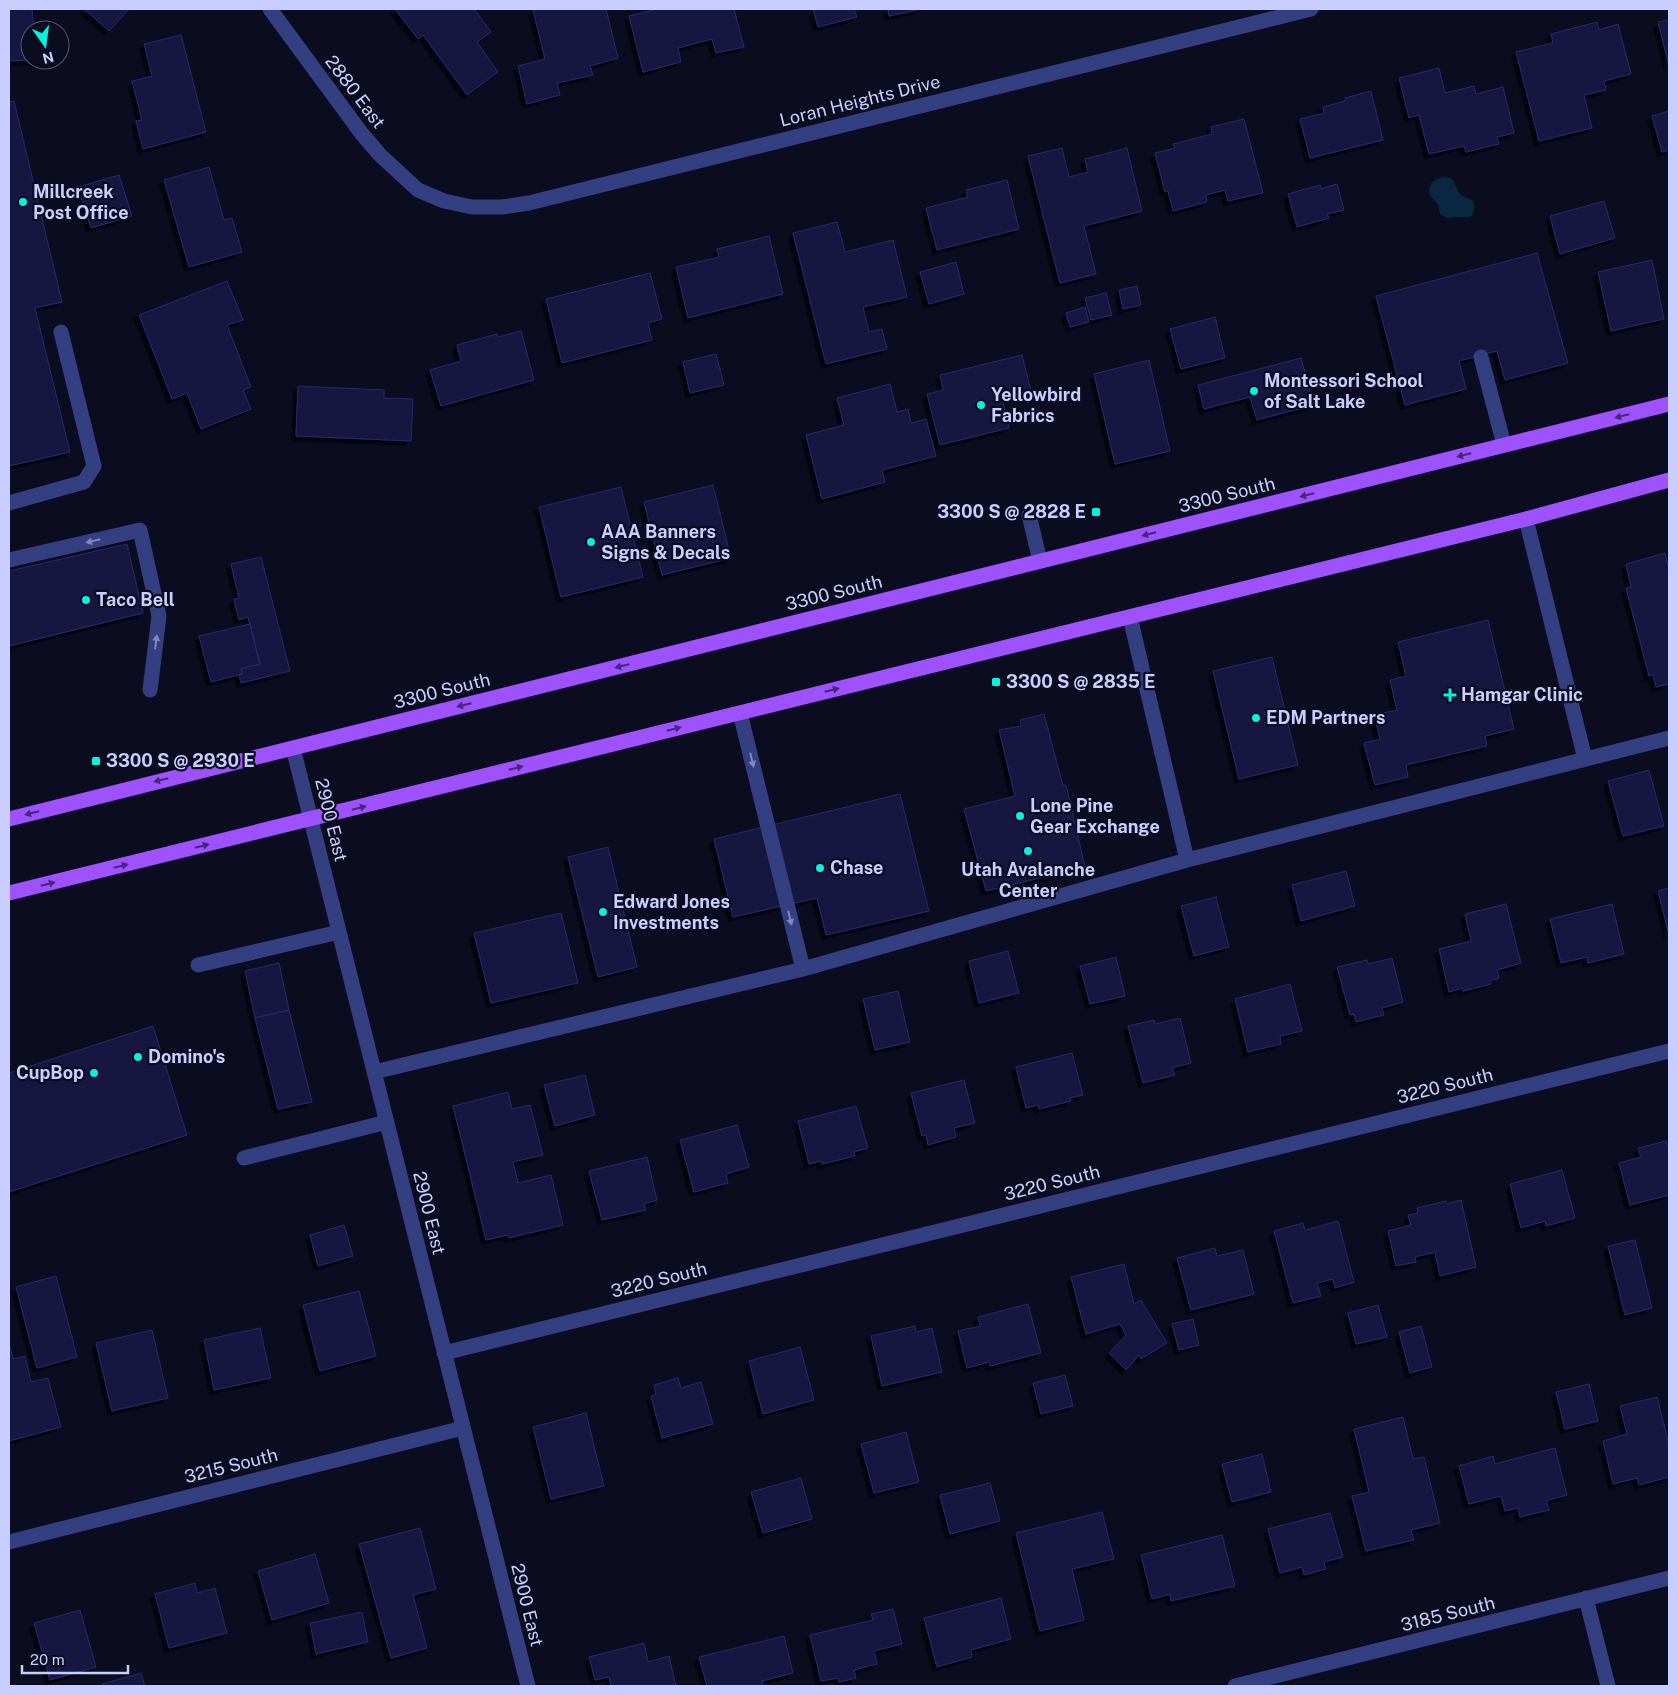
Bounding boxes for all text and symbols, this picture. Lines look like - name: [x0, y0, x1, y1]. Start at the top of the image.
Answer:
- north arrow: [20, 20, 70, 70]
- text: N: [41, 49, 55, 67]
- street label: 2880 East: [321, 51, 390, 132]
- street label: Loran Heights Drive: [777, 70, 942, 131]
- place label: Millcreek Post Office: [33, 181, 129, 223]
- marker: Millcreek Post Office: [17, 196, 29, 208]
- place label: Montessori School of Salt Lake: [1264, 370, 1424, 412]
- place label: Yellowbird Fabrics: [991, 384, 1081, 426]
- marker: Montessori School of Salt Lake: [1248, 385, 1260, 397]
- marker: Yellowbird Fabrics: [975, 399, 987, 411]
- one-way arrow: [1614, 412, 1629, 420]
- one-way arrow: [1457, 451, 1472, 459]
- street label: 3300 South: [1176, 472, 1277, 517]
- one-way arrow: [1299, 491, 1314, 499]
- place label: 3300 S @ 2828 E: [937, 501, 1086, 522]
- marker: 3300 S @ 2828 E: [1090, 506, 1102, 518]
- place label: AAA Banners Signs & Decals: [601, 521, 730, 563]
- one-way arrow: [1141, 530, 1156, 538]
- marker: AAA Banners Signs & Decals: [585, 536, 597, 548]
- one-way arrow: [85, 537, 100, 545]
- street label: 3300 South: [783, 570, 884, 615]
- place label: Taco Bell: [96, 589, 175, 610]
- marker: Taco Bell: [80, 594, 92, 606]
- one-way arrow: [152, 634, 160, 650]
- one-way arrow: [615, 662, 630, 670]
- street label: 3300 South: [391, 668, 492, 713]
- place label: 3300 S @ 2835 E: [1006, 671, 1155, 692]
- marker: 3300 S @ 2835 E: [990, 676, 1002, 688]
- place label: Hamgar Clinic: [1461, 684, 1583, 705]
- one-way arrow: [824, 686, 839, 694]
- marker: Hamgar Clinic: [1443, 688, 1457, 702]
- one-way arrow: [457, 701, 472, 709]
- place label: EDM Partners: [1266, 707, 1385, 728]
- marker: EDM Partners: [1250, 712, 1262, 724]
- one-way arrow: [666, 725, 681, 733]
- place label: 3300 S @ 2930 E: [106, 750, 255, 771]
- one-way arrow: [748, 752, 756, 767]
- marker: 3300 S @ 2930 E: [90, 755, 102, 767]
- one-way arrow: [509, 764, 524, 772]
- one-way arrow: [153, 776, 169, 784]
- street label: 2900 East: [311, 776, 352, 864]
- place label: Lone Pine Gear Exchange: [1030, 795, 1160, 837]
- one-way arrow: [351, 804, 366, 812]
- one-way arrow: [25, 809, 40, 817]
- marker: Lone Pine Gear Exchange: [1014, 810, 1026, 822]
- one-way arrow: [195, 842, 210, 850]
- marker: Utah Avalanche Center: [1022, 845, 1034, 857]
- place label: Chase: [830, 857, 884, 878]
- place label: Utah Avalanche Center: [961, 859, 1095, 901]
- one-way arrow: [114, 862, 129, 870]
- marker: Chase: [814, 862, 826, 874]
- one-way arrow: [41, 880, 56, 888]
- place label: Edward Jones Investments: [613, 891, 730, 933]
- marker: Edward Jones Investments: [597, 906, 609, 918]
- one-way arrow: [786, 910, 794, 925]
- place label: Domino's: [148, 1046, 225, 1067]
- marker: Domino's: [132, 1051, 144, 1063]
- place label: CupBop: [16, 1062, 84, 1083]
- street label: 3220 South: [1395, 1063, 1495, 1108]
- marker: CupBop: [88, 1067, 100, 1079]
- street label: 3220 South: [1002, 1160, 1102, 1205]
- street label: 2900 East: [409, 1169, 450, 1257]
- street label: 3220 South: [609, 1257, 709, 1302]
- street label: 3215 South: [182, 1444, 280, 1487]
- street label: 2900 East: [507, 1561, 548, 1649]
- street label: 3185 South: [1399, 1592, 1497, 1635]
- scale bar: [22, 1642, 129, 1674]
- text: 20 m: [30, 1651, 65, 1668]

